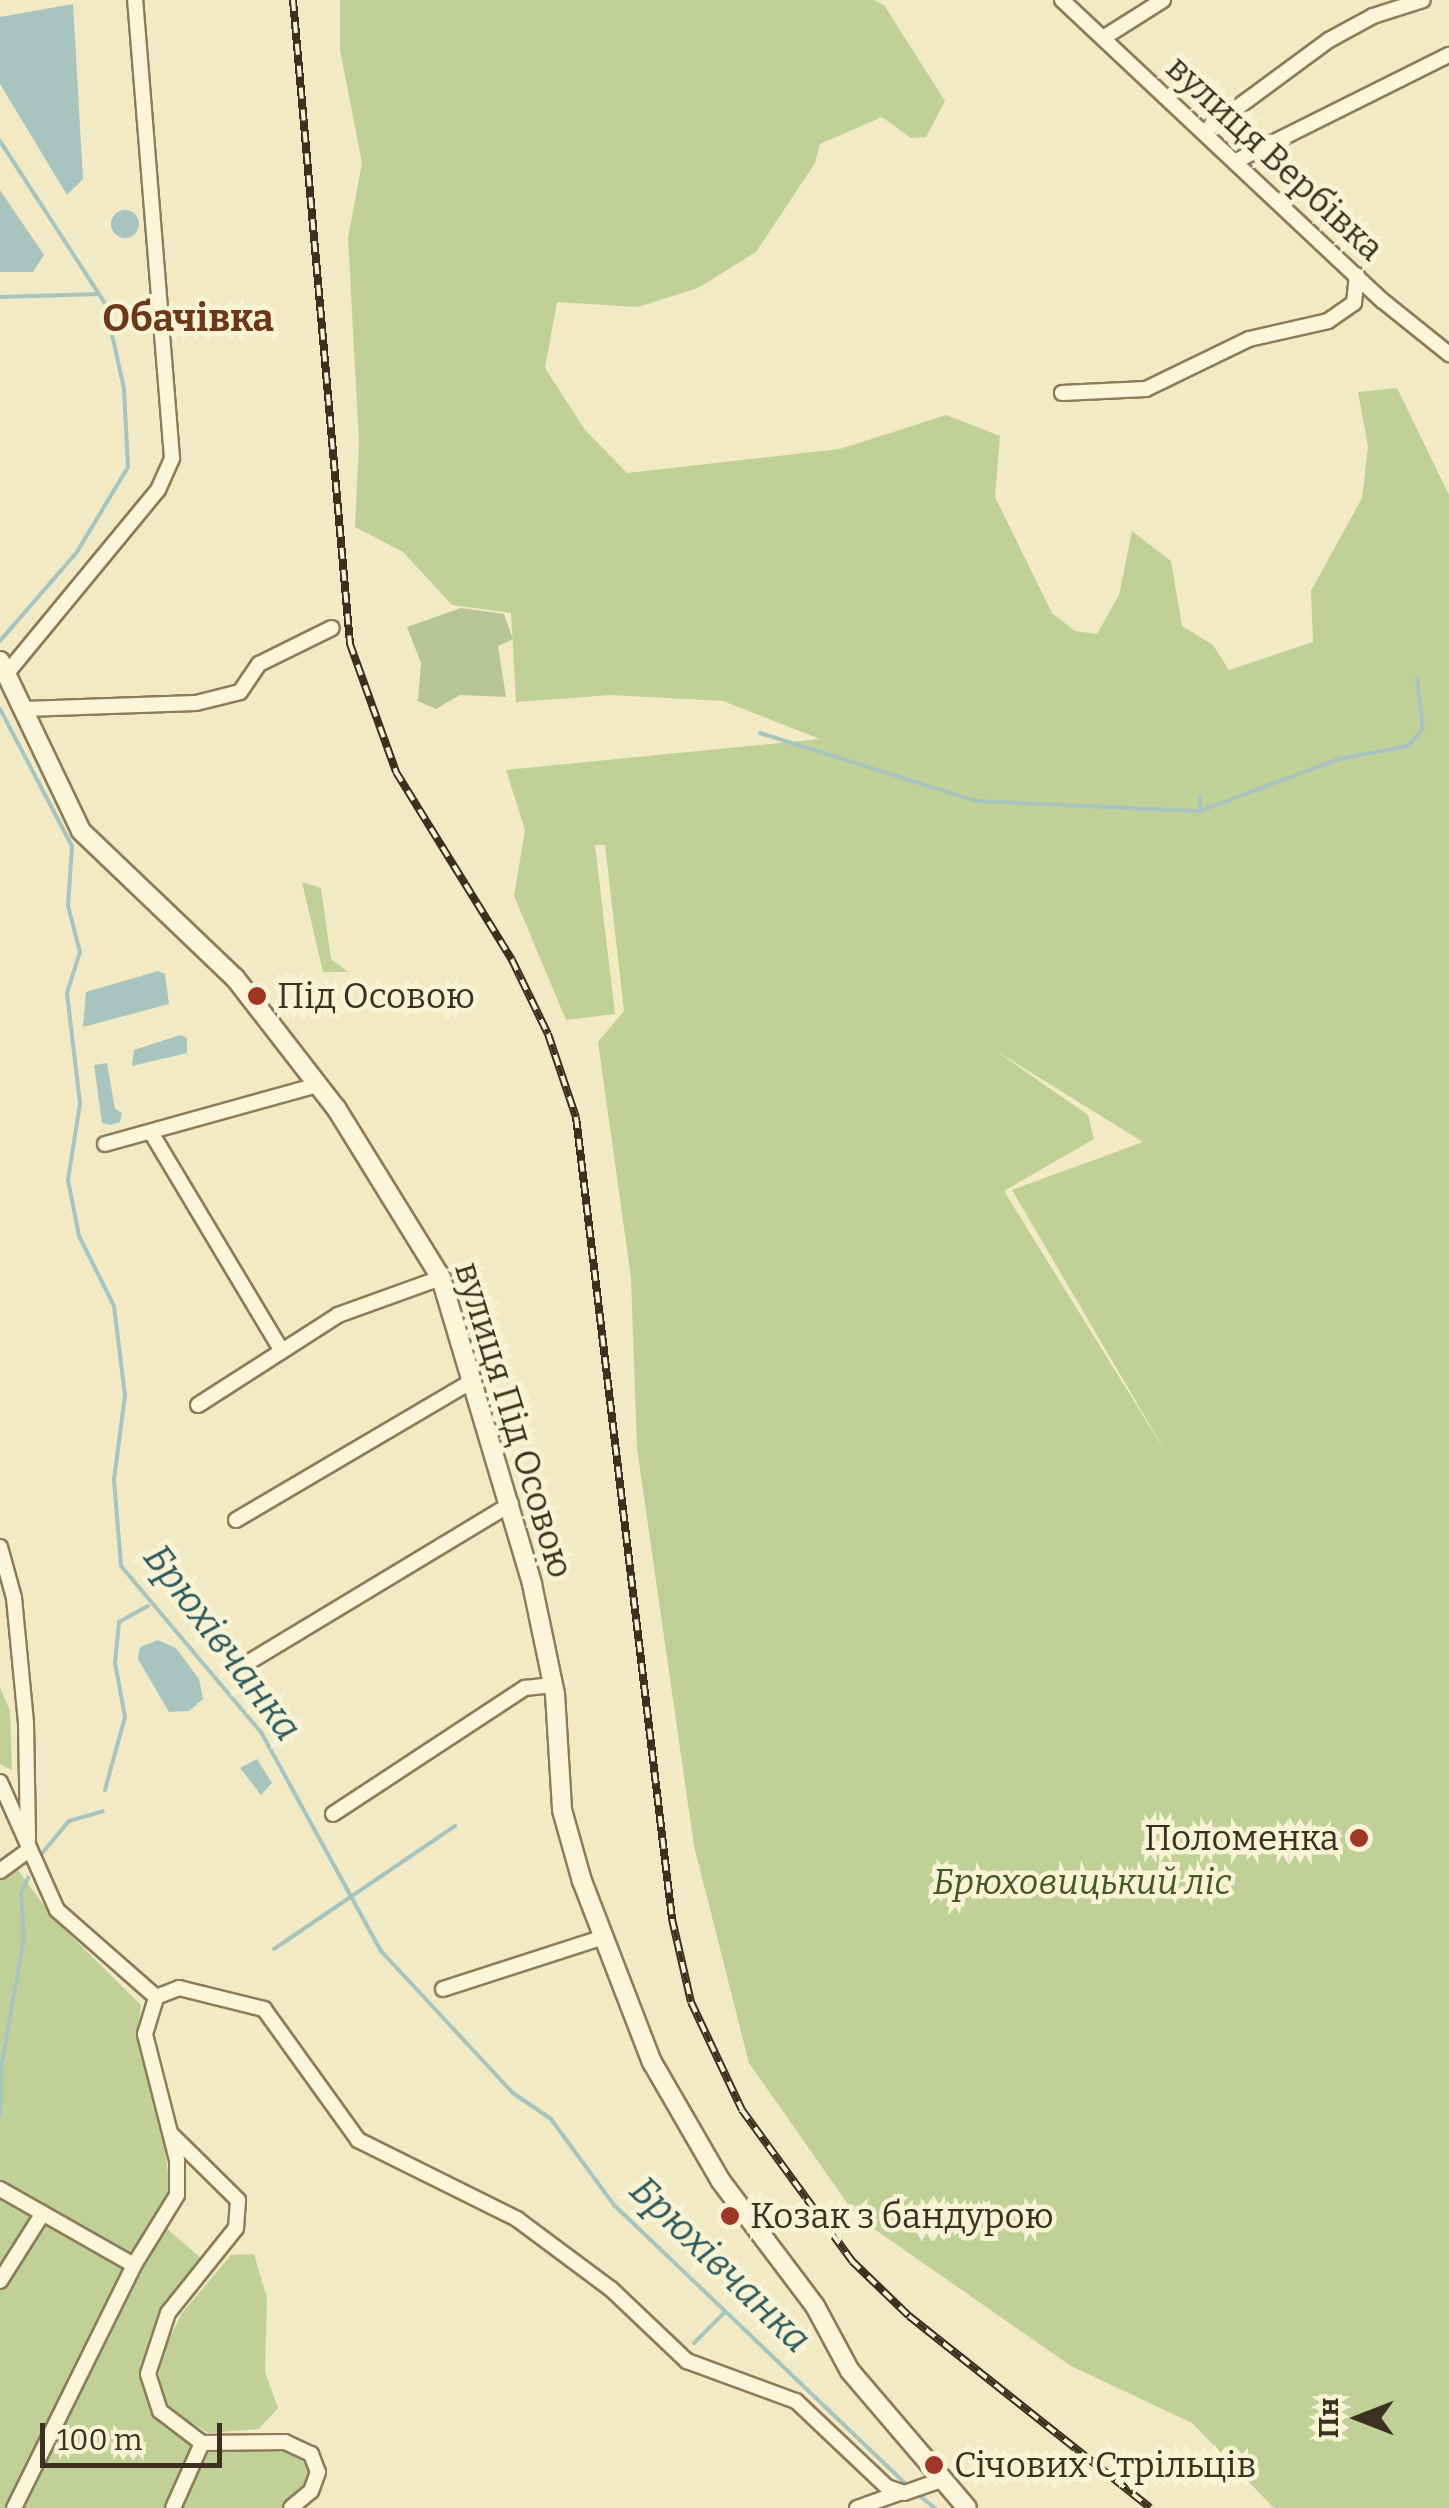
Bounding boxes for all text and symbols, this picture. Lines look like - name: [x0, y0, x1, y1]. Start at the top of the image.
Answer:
- street label: вулиця Вербівка: [1158, 47, 1392, 269]
- district label: Обачівка: [102, 296, 274, 342]
- place label: Під Осовою: [277, 975, 475, 1017]
- marker: Під Осовою: [246, 985, 268, 1007]
- street label: вулиця Під Осовою: [446, 1257, 582, 1583]
- water label: Брюхівчанка: [134, 1536, 310, 1750]
- place label: Поломенка: [1144, 1817, 1339, 1859]
- marker: Поломенка: [1348, 1827, 1370, 1849]
- park label: Брюховицький ліс: [933, 1861, 1231, 1903]
- water label: Брюхівчанка: [620, 2168, 820, 2362]
- place label: Козак з бандурою: [750, 2195, 1054, 2237]
- marker: Козак з бандурою: [719, 2205, 741, 2227]
- north arrow: [1309, 2368, 1409, 2468]
- text: Пн: [1312, 2398, 1345, 2438]
- scale bar: [45, 2403, 228, 2465]
- text: 100 m: [57, 2422, 142, 2458]
- place label: Січових Стрільців: [954, 2444, 1256, 2486]
- marker: Січових Стрільців: [923, 2454, 945, 2476]

